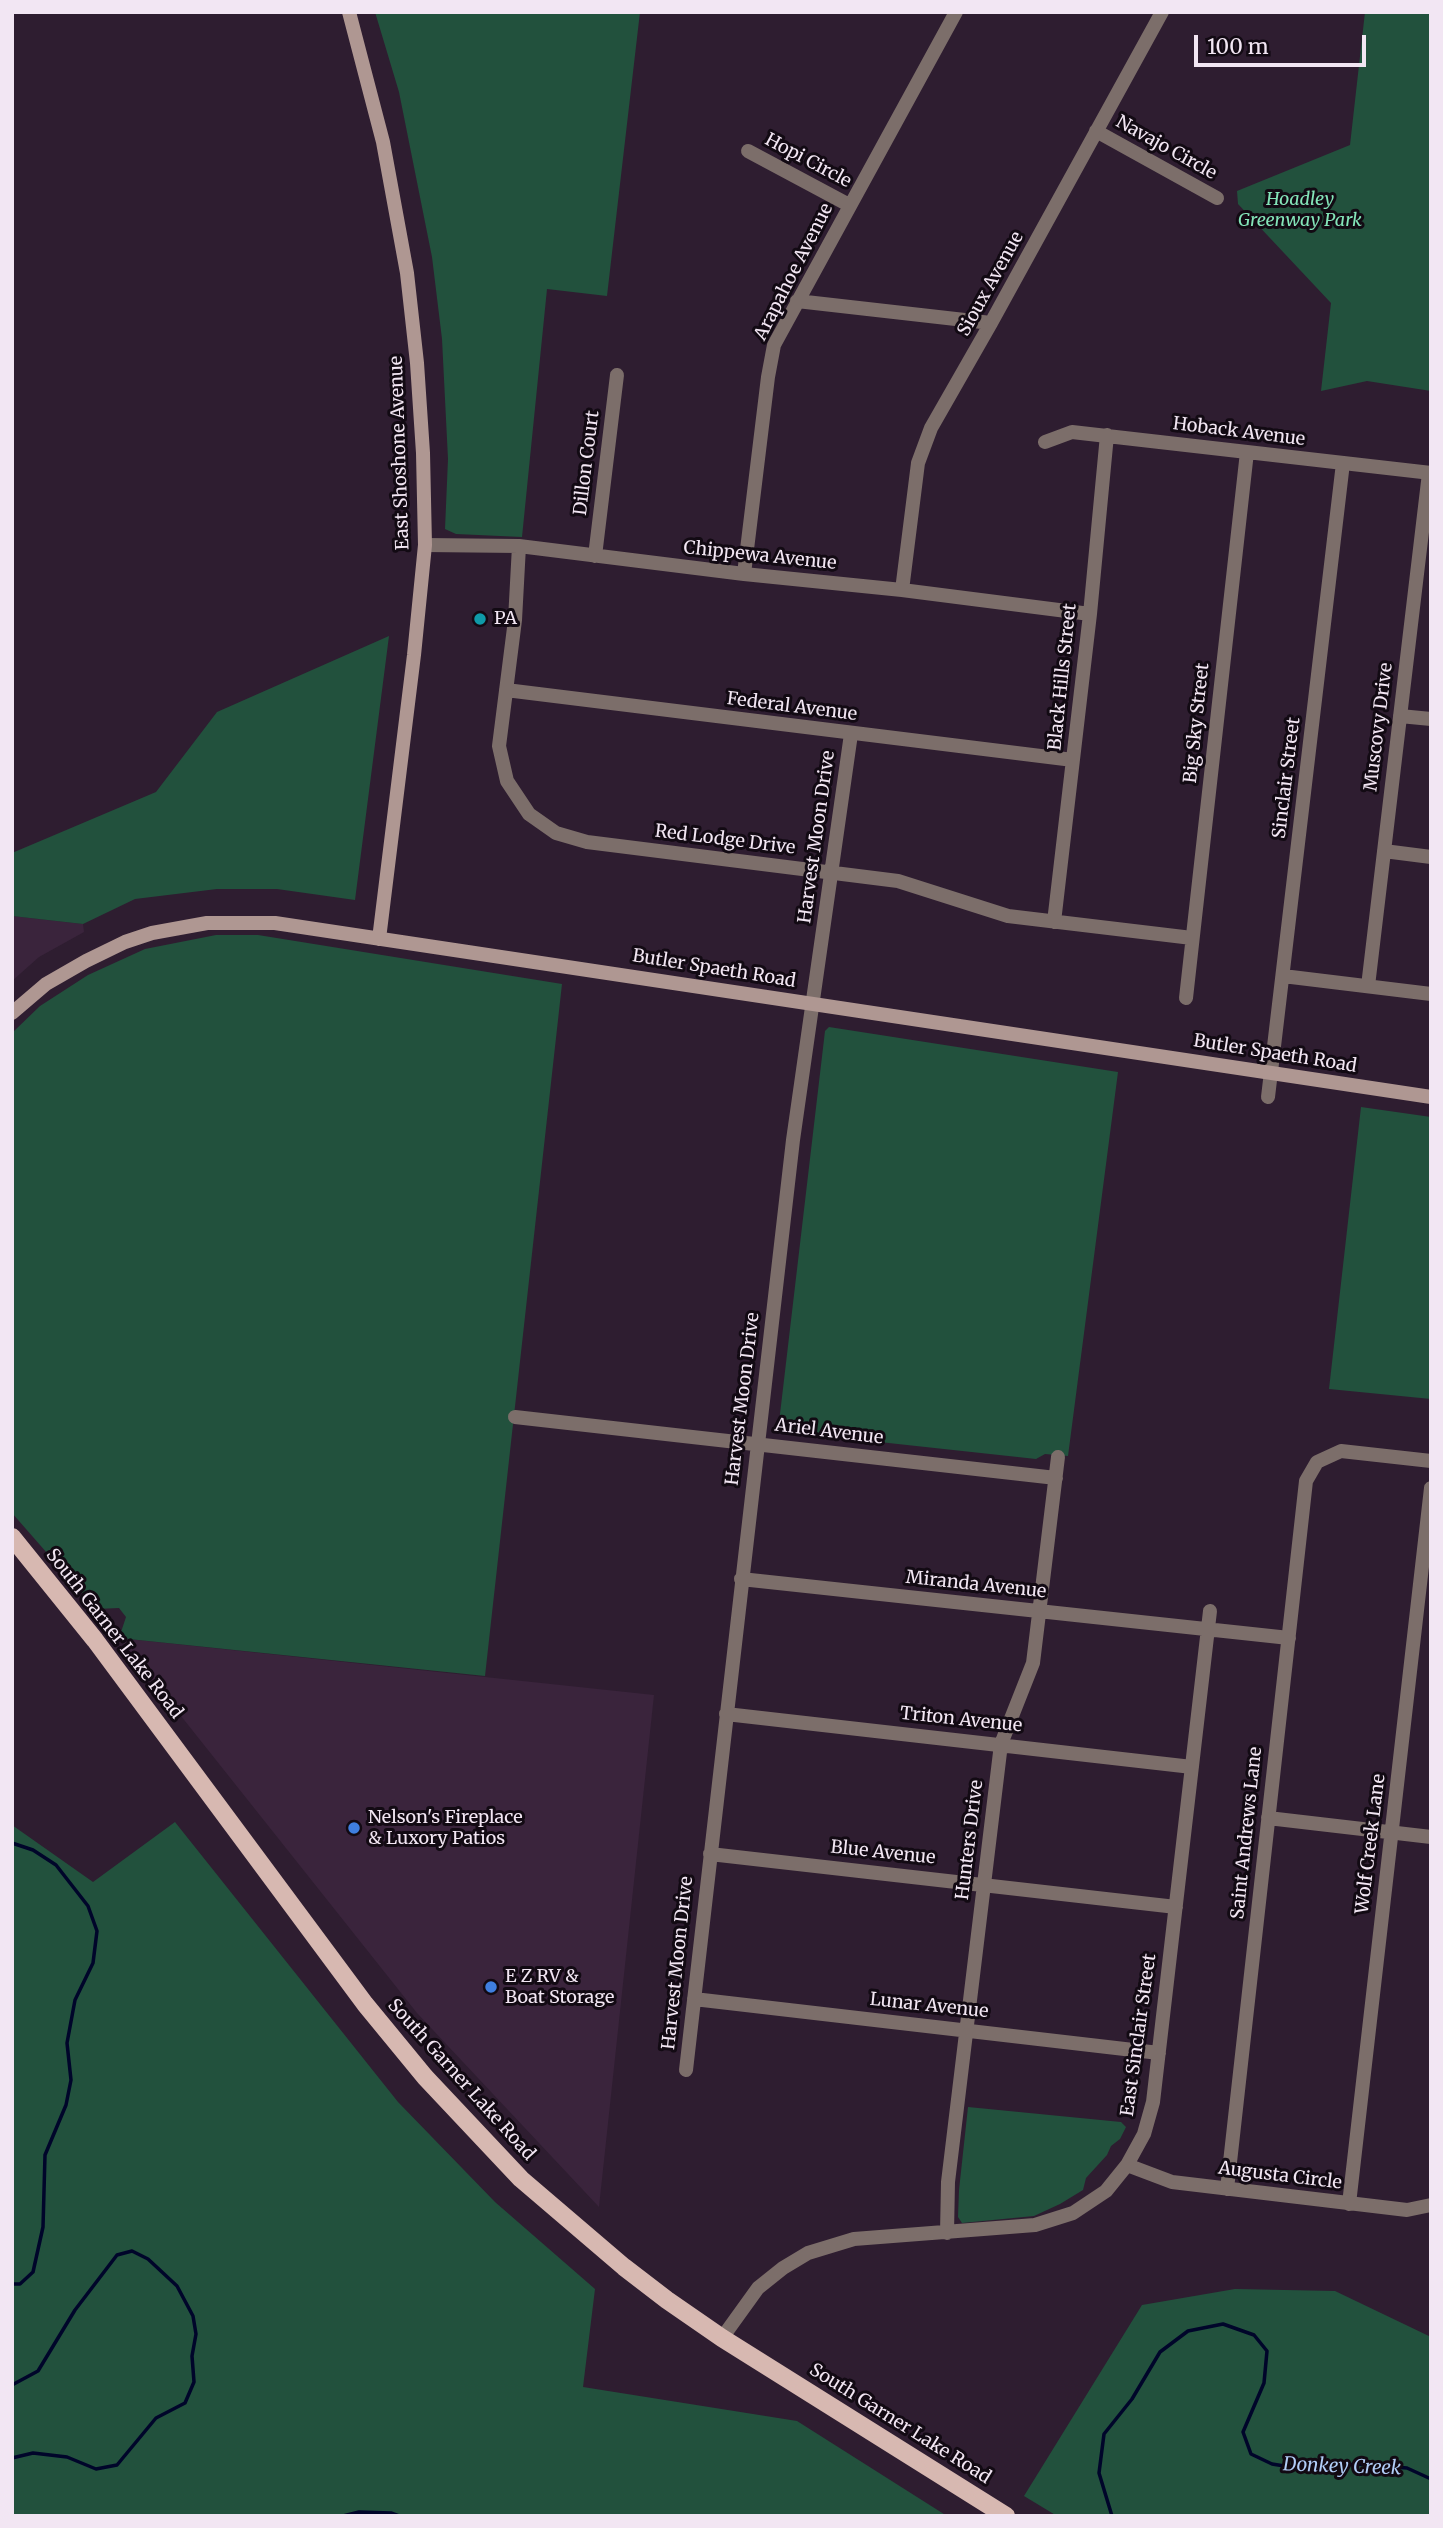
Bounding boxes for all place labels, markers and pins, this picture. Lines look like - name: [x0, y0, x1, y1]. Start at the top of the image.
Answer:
- place label: PA: [494, 608, 517, 630]
- marker: PA: [472, 611, 488, 627]
- place label: Nelson's Fireplace & Luxory Patios: [368, 1807, 523, 1850]
- marker: Nelson's Fireplace & Luxory Patios: [346, 1820, 362, 1836]
- place label: E Z RV & Boat Storage: [505, 1966, 614, 2008]
- marker: E Z RV & Boat Storage: [483, 1979, 499, 1995]

